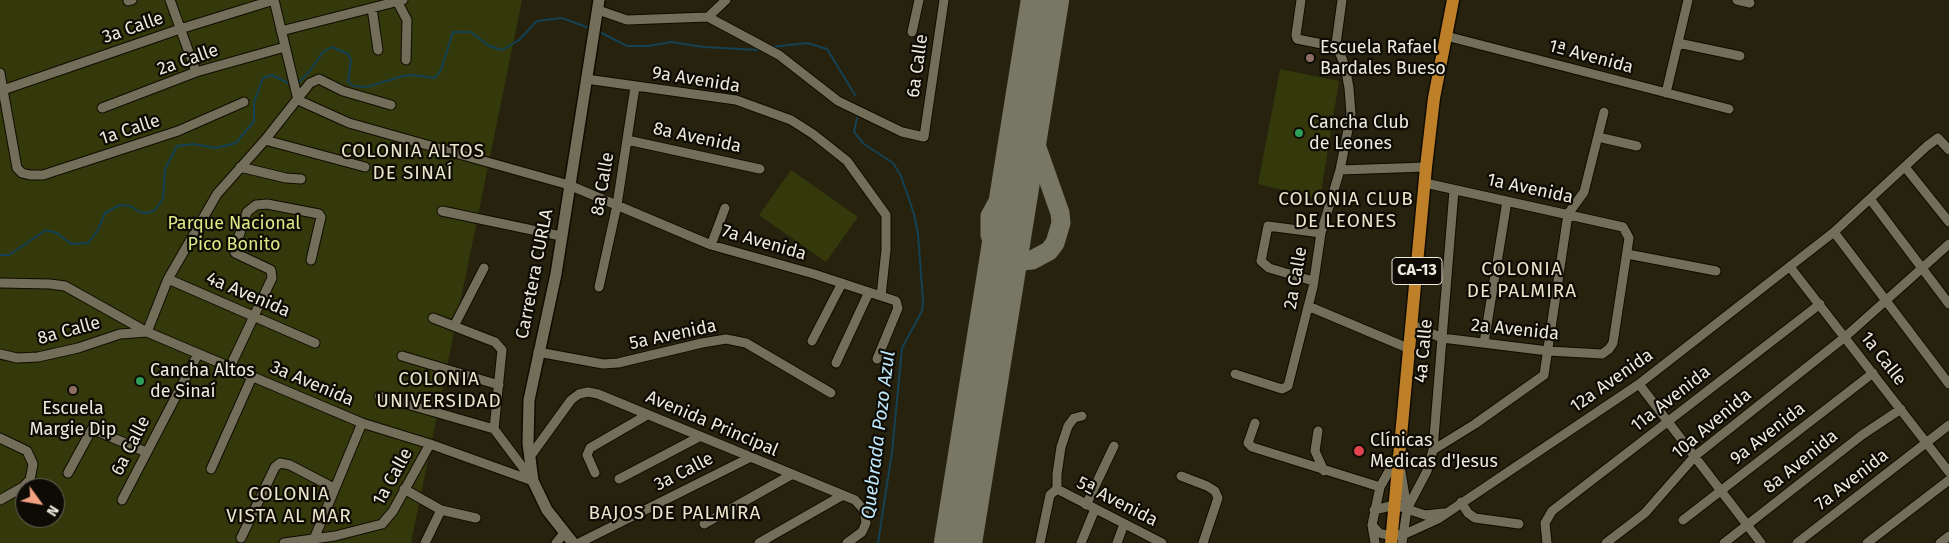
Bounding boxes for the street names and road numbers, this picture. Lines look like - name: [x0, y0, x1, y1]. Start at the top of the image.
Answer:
- street label: 3a Calle: [100, 7, 166, 49]
- street label: 6a Calle: [903, 33, 933, 99]
- street label: 1ª Avenida: [1546, 35, 1636, 79]
- street label: 2a Calle: [155, 40, 221, 80]
- street label: 9a Avenida: [650, 62, 742, 98]
- street label: 1a Calle: [97, 110, 163, 150]
- street label: 8a Avenida: [651, 118, 743, 158]
- street label: 8a Calle: [587, 150, 619, 218]
- street label: 1a Avenida: [1485, 169, 1575, 209]
- street label: Carretera CURLA: [512, 207, 558, 341]
- street label: 7a Avenida: [719, 221, 809, 265]
- street label: 2a Calle: [1280, 245, 1312, 311]
- road number: CA-13: [1392, 258, 1442, 284]
- street label: 4a Avenida: [203, 268, 293, 322]
- street label: 8a Calle: [35, 312, 103, 350]
- street label: 5a Avenida: [627, 315, 719, 355]
- street label: 2a Avenida: [1470, 315, 1560, 345]
- street label: 4a Calle: [1410, 318, 1438, 384]
- street label: 1a Calle: [1855, 328, 1911, 390]
- street label: 12a Avenida: [1566, 345, 1658, 417]
- street label: 3a Avenida: [267, 357, 357, 411]
- street label: 11a Avenida: [1627, 361, 1715, 437]
- street label: 10a Avenida: [1668, 384, 1756, 464]
- street label: Avenida Principal: [643, 386, 781, 462]
- street label: 9a Avenida: [1726, 398, 1810, 470]
- street label: 6a Calle: [107, 413, 155, 479]
- street label: 8a Avenida: [1759, 425, 1843, 499]
- street label: 1a Calle: [368, 445, 418, 509]
- street label: 7a Avenida: [1811, 445, 1893, 515]
- street label: 3a Calle: [651, 448, 717, 496]
- street label: 5ª Avenida: [1073, 472, 1161, 532]

